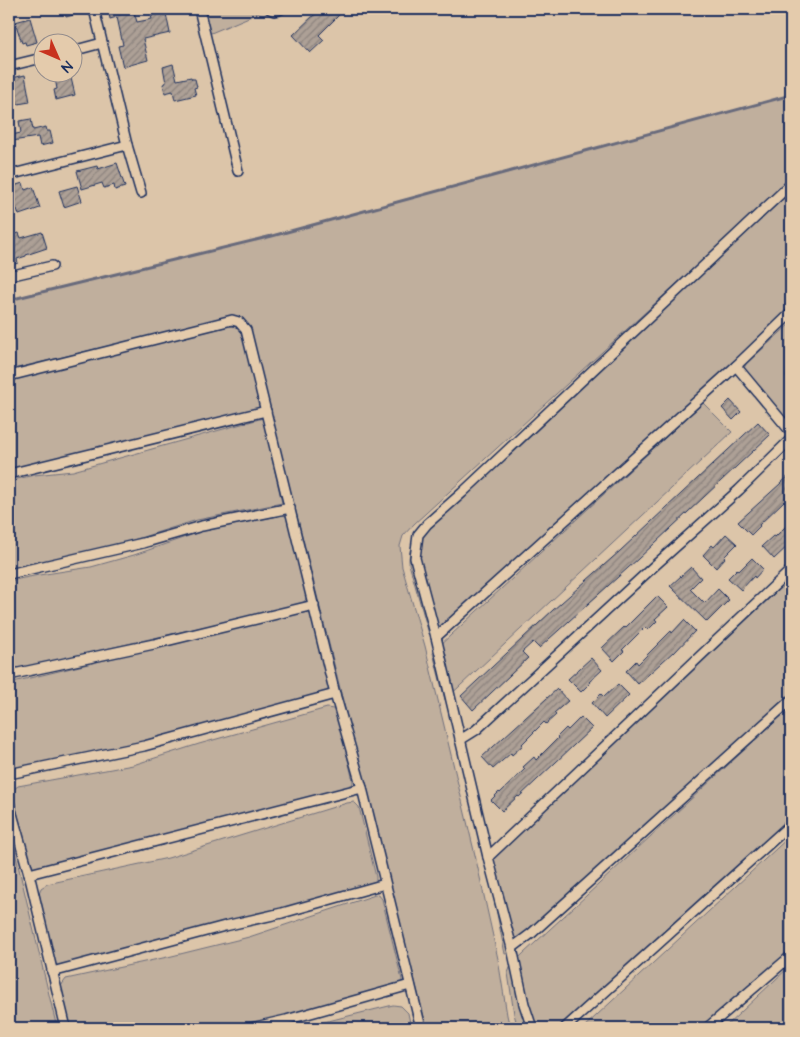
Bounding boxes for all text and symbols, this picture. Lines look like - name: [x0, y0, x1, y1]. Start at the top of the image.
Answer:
- north arrow: [32, 32, 82, 82]
- text: N: [56, 56, 77, 77]

